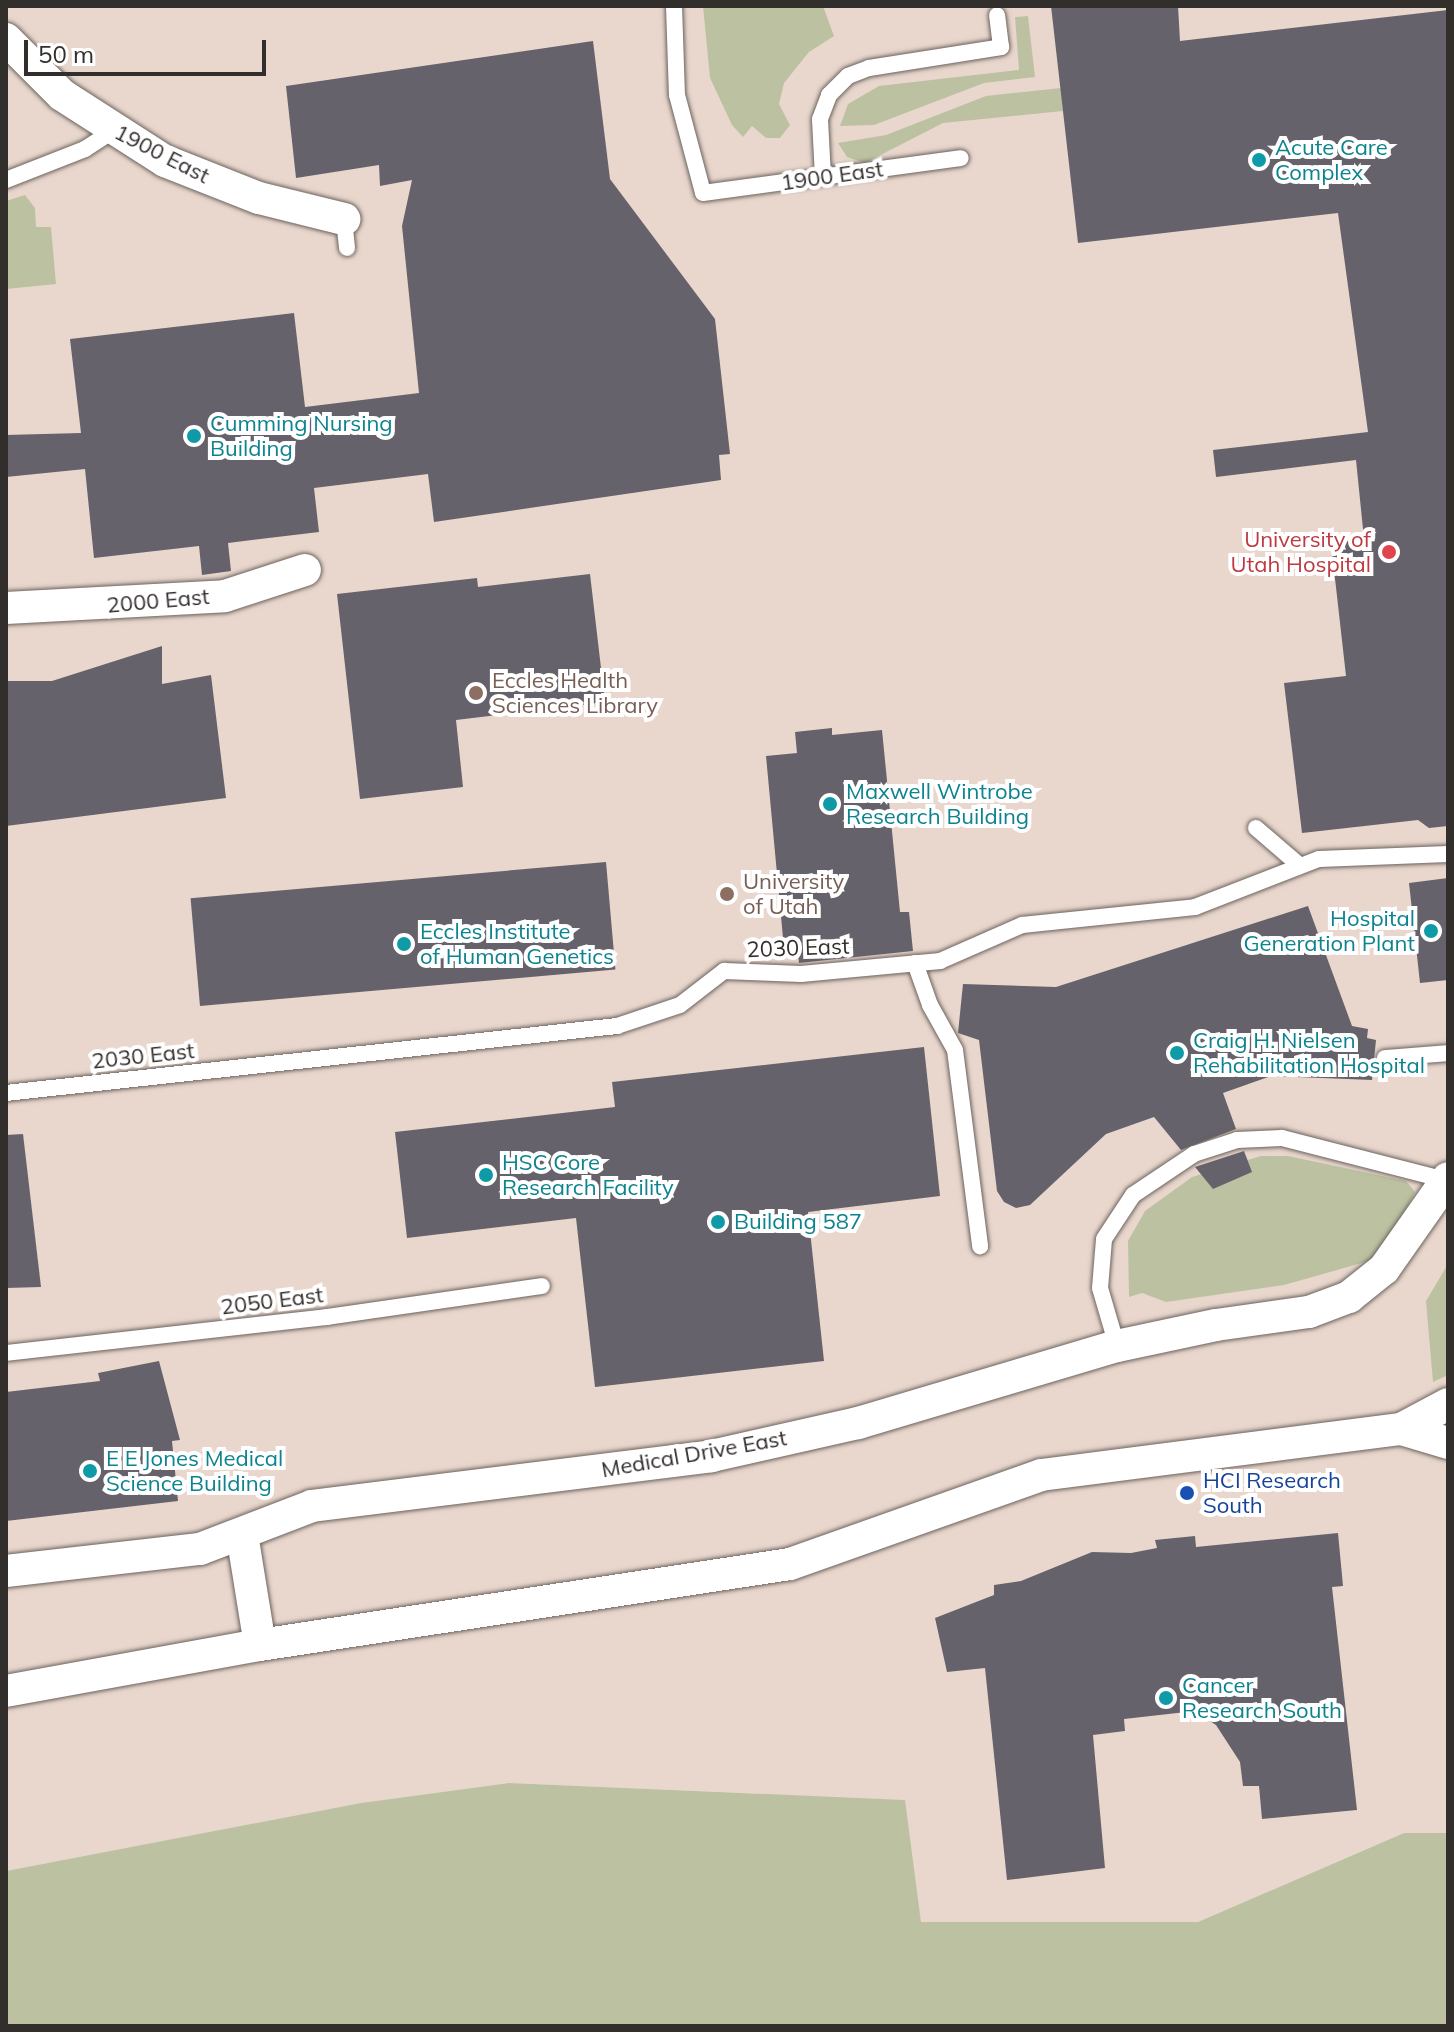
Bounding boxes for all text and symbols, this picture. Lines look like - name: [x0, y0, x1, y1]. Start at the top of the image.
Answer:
- scale bar: [28, 24, 270, 74]
- text: 50 m: [38, 39, 94, 69]
- street label: 1900 East: [110, 119, 214, 189]
- place label: Acute Care Complex: [1275, 134, 1388, 186]
- marker: Acute Care Complex: [1250, 151, 1268, 169]
- street label: 1900 East: [779, 156, 885, 196]
- place label: Cumming Nursing Building: [210, 410, 393, 462]
- marker: Cumming Nursing Building: [185, 427, 203, 445]
- place label: University of Utah Hospital: [1231, 526, 1371, 578]
- marker: University of Utah Hospital: [1378, 541, 1400, 563]
- street label: 2000 East: [106, 583, 210, 619]
- place label: Eccles Health Sciences Library: [492, 667, 658, 718]
- marker: Eccles Health Sciences Library: [467, 684, 485, 702]
- place label: Maxwell Wintrobe Research Building: [846, 778, 1033, 830]
- marker: Maxwell Wintrobe Research Building: [821, 795, 839, 813]
- place label: University of Utah: [743, 868, 844, 920]
- marker: University of Utah: [718, 885, 736, 903]
- place label: Hospital Generation Plant: [1244, 905, 1415, 956]
- place label: Eccles Institute of Human Genetics: [420, 918, 614, 970]
- marker: Hospital Generation Plant: [1422, 922, 1440, 940]
- street label: 2030 East: [746, 933, 850, 963]
- marker: Eccles Institute of Human Genetics: [395, 935, 413, 953]
- place label: Craig H. Nielsen Rehabilitation Hospital: [1193, 1027, 1425, 1078]
- street label: 2030 East: [90, 1037, 196, 1075]
- marker: Craig H. Nielsen Rehabilitation Hospital: [1168, 1044, 1186, 1062]
- place label: HSC Core Research Facility: [502, 1149, 674, 1200]
- marker: HSC Core Research Facility: [477, 1166, 495, 1184]
- place label: Building 587: [734, 1209, 862, 1235]
- marker: Building 587: [709, 1213, 727, 1231]
- street label: 2050 East: [219, 1282, 325, 1320]
- street label: Medical Drive East: [599, 1425, 789, 1483]
- place label: E E Jones Medical Science Building: [106, 1445, 283, 1496]
- marker: E E Jones Medical Science Building: [81, 1462, 99, 1480]
- place label: HCI Research South: [1203, 1467, 1341, 1518]
- marker: HCI Research South: [1178, 1484, 1196, 1502]
- place label: Cancer Research South: [1182, 1672, 1342, 1724]
- marker: Cancer Research South: [1157, 1689, 1175, 1707]

